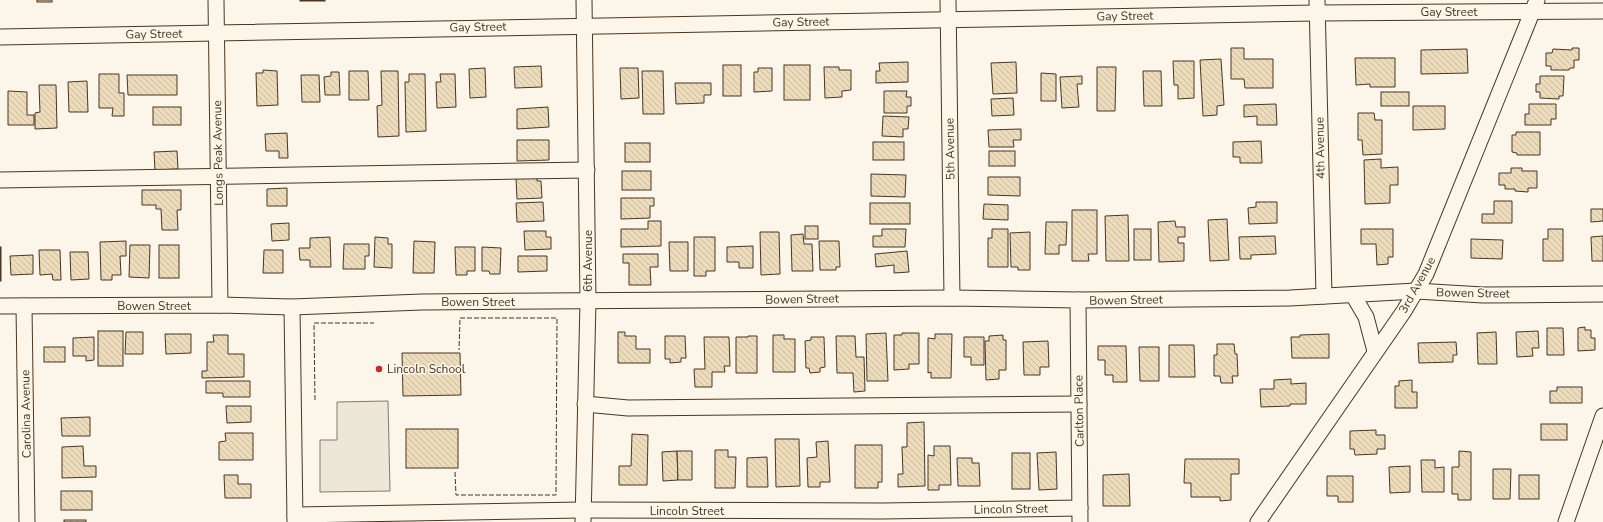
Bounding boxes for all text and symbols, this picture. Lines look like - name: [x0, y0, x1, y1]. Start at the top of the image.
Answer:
- street label: Gay Street: [1420, 4, 1478, 20]
- street label: Gay Street: [1096, 7, 1154, 24]
- street label: Gay Street: [772, 13, 830, 30]
- street label: Gay Street: [449, 18, 507, 35]
- street label: Gay Street: [125, 25, 183, 42]
- street label: Longs Peak Avenue: [209, 100, 227, 206]
- street label: 4th Avenue: [1311, 117, 1329, 179]
- street label: 5th Avenue: [941, 118, 959, 180]
- street label: 6th Avenue: [580, 230, 596, 292]
- street label: 3rd Avenue: [1395, 254, 1439, 316]
- street label: Bowen Street: [1436, 284, 1511, 302]
- street label: Bowen Street: [765, 290, 840, 308]
- street label: Bowen Street: [1089, 291, 1164, 309]
- street label: Bowen Street: [441, 294, 516, 310]
- street label: Bowen Street: [117, 298, 192, 314]
- place label: Lincoln School: [387, 361, 466, 377]
- marker: Lincoln School: [374, 364, 384, 374]
- street label: Carolina Avenue: [17, 370, 35, 458]
- street label: Carlton Place: [1070, 375, 1088, 447]
- street label: Lincoln Street: [974, 500, 1049, 518]
- street label: Lincoln Street: [650, 503, 725, 519]

